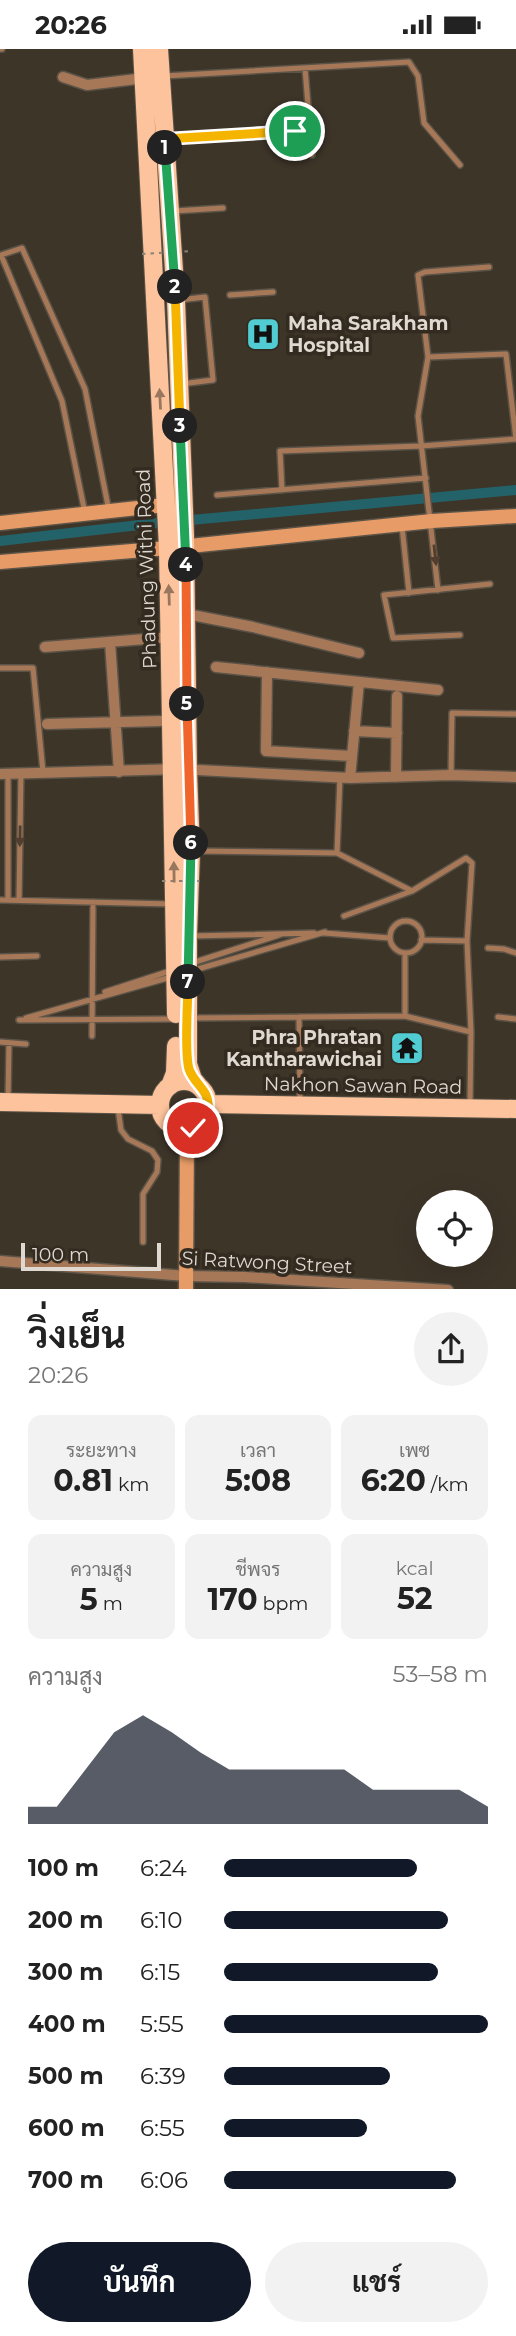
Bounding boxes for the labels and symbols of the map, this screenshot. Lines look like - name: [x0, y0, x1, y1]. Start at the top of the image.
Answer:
- pin: [265, 101, 325, 161]
- pin: 1: [148, 131, 182, 165]
- pin: 2: [158, 269, 192, 305]
- place label: Maha Sarakham Hospital: [288, 312, 448, 357]
- hospital icon: Maha Sarakham Hospital: [244, 315, 282, 353]
- one-way arrow: [154, 387, 165, 409]
- pin: 3: [162, 409, 198, 443]
- street label: Phadung Withi Road: [132, 469, 161, 669]
- one-way arrow: [430, 544, 441, 566]
- pin: 4: [168, 547, 204, 583]
- one-way arrow: [164, 584, 175, 606]
- pin: 5: [170, 687, 204, 721]
- pin: 6: [174, 825, 208, 861]
- one-way arrow: [14, 826, 26, 848]
- one-way arrow: [168, 861, 180, 883]
- pin: 7: [170, 965, 206, 999]
- place label: Phra Phratan Kantharawichai: [226, 1026, 382, 1071]
- temple icon: Phra Phratan Kantharawichai: [388, 1029, 426, 1067]
- street label: Nakhon Sawan Road: [264, 1072, 462, 1099]
- pin: [163, 1098, 223, 1158]
- scale bar: [21, 1241, 161, 1272]
- street label: Si Ratwong Street: [181, 1247, 353, 1278]

